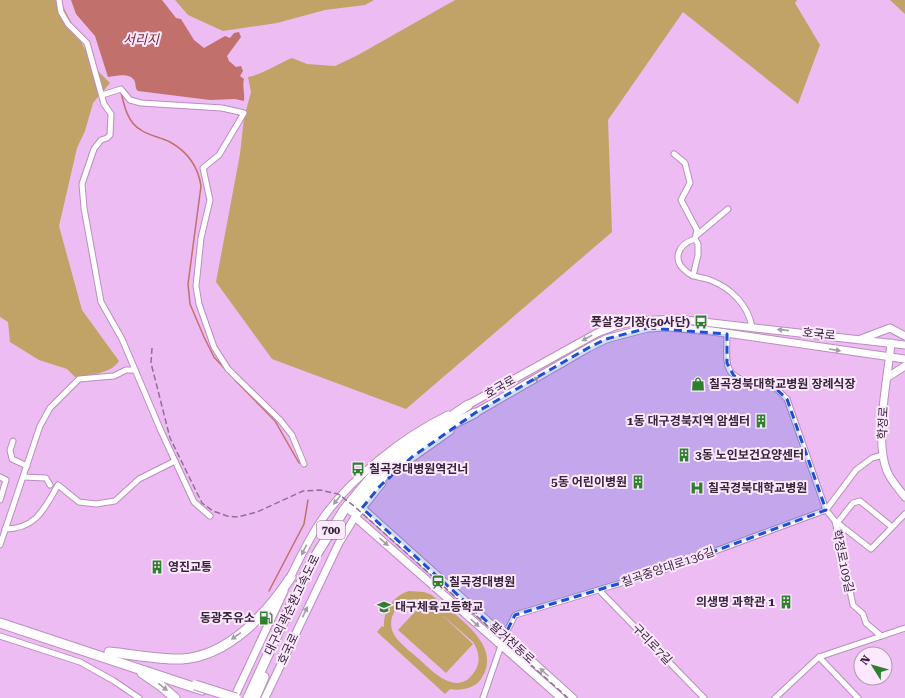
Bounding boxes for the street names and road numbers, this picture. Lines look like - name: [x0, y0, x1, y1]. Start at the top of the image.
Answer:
- street label: 호국로: [802, 325, 836, 343]
- street label: 호국로: [482, 373, 518, 401]
- street label: 학정로: [875, 406, 891, 440]
- road number: 700: [317, 521, 345, 539]
- street label: 학정로109길: [829, 528, 857, 594]
- street label: 칠곡중앙대로136길: [620, 545, 716, 589]
- street label: 대구외곽순환고속도로: [262, 552, 322, 658]
- street label: 팔거천동로: [487, 619, 537, 667]
- street label: 구리로7길: [629, 621, 675, 667]
- street label: 호국로: [275, 631, 301, 667]

